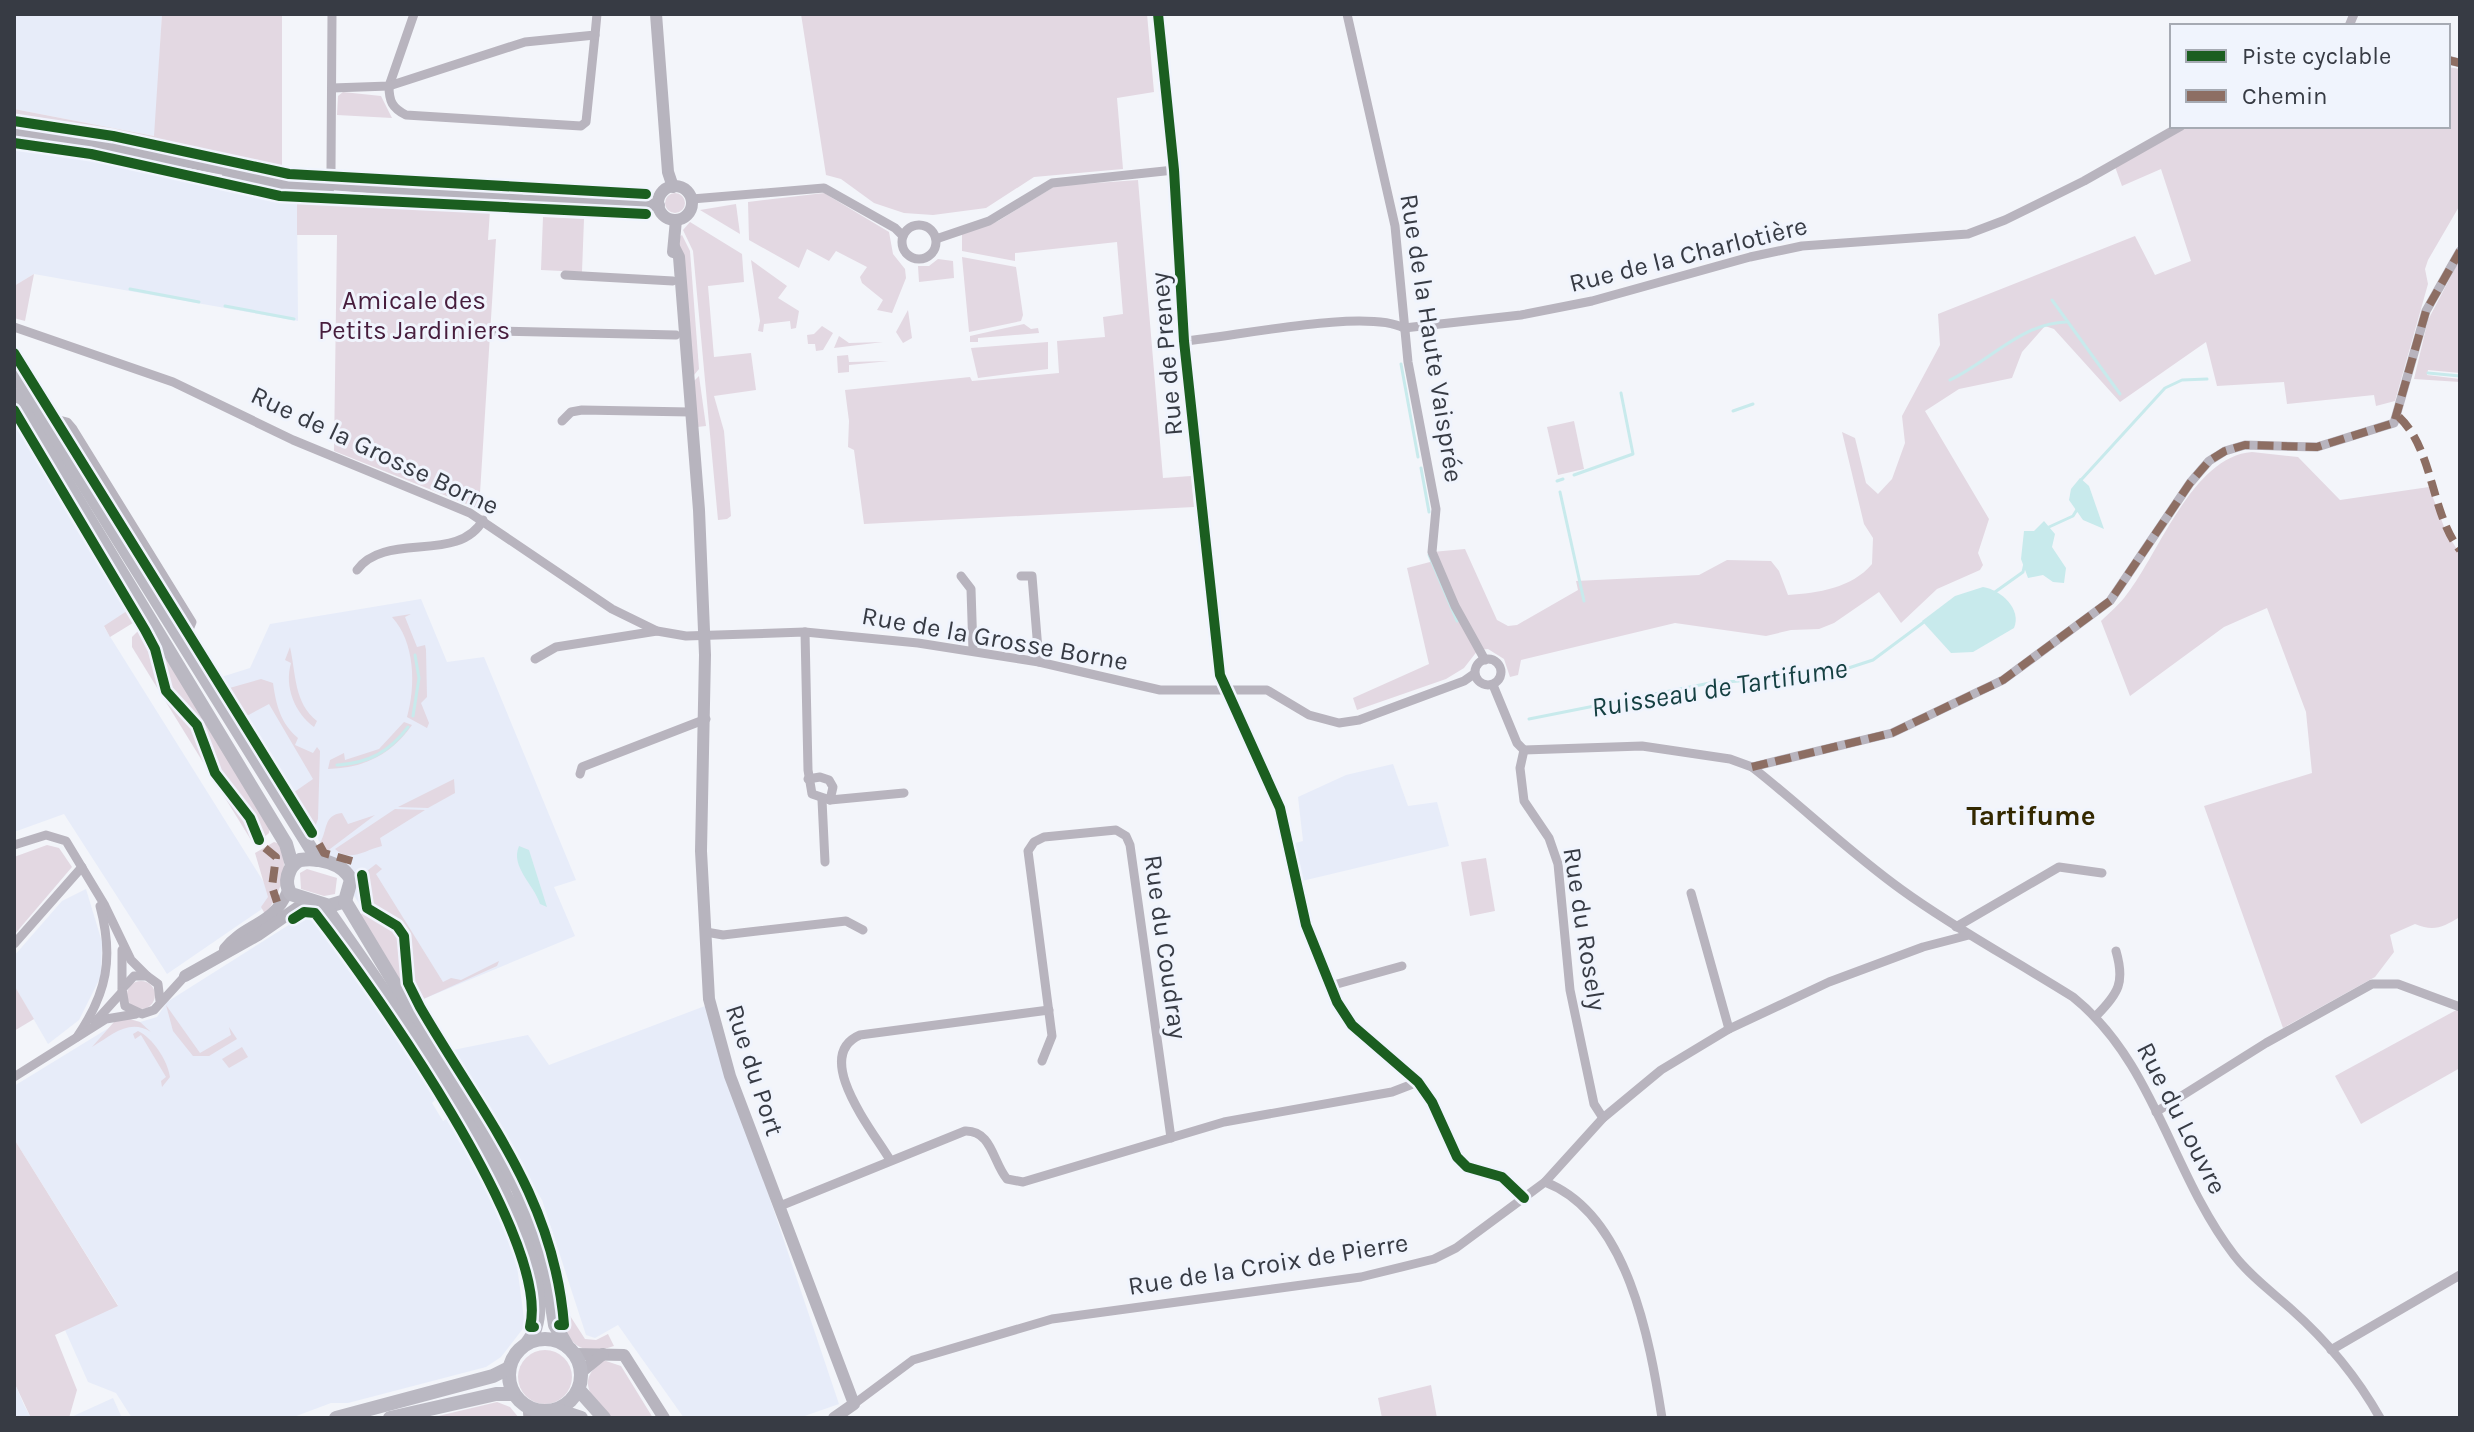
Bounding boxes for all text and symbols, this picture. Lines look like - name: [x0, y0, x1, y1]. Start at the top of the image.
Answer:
- legend: [2170, 24, 2450, 128]
- text: Piste cyclable: [2242, 42, 2391, 70]
- text: Chemin: [2242, 82, 2328, 110]
- street label: Rue de la Haute Vaisprée: [1393, 192, 1470, 484]
- street label: Rue de la Charlotière: [1566, 210, 1810, 299]
- street label: Rue de Preney: [1144, 271, 1189, 437]
- park label: Amicale des Petits Jardiniers: [318, 285, 510, 346]
- street label: Rue de la Grosse Borne: [246, 379, 504, 522]
- street label: Rue de la Grosse Borne: [859, 600, 1131, 677]
- water label: Ruisseau de Tartifume: [1589, 651, 1849, 724]
- district label: Tartifume: [1966, 799, 2096, 832]
- street label: Rue du Rosely: [1556, 845, 1613, 1013]
- street label: Rue du Coudray: [1137, 853, 1194, 1041]
- street label: Rue du Port: [719, 1001, 790, 1140]
- street label: Rue du Louvre: [2130, 1037, 2233, 1199]
- street label: Rue de la Croix de Pierre: [1126, 1227, 1410, 1302]

